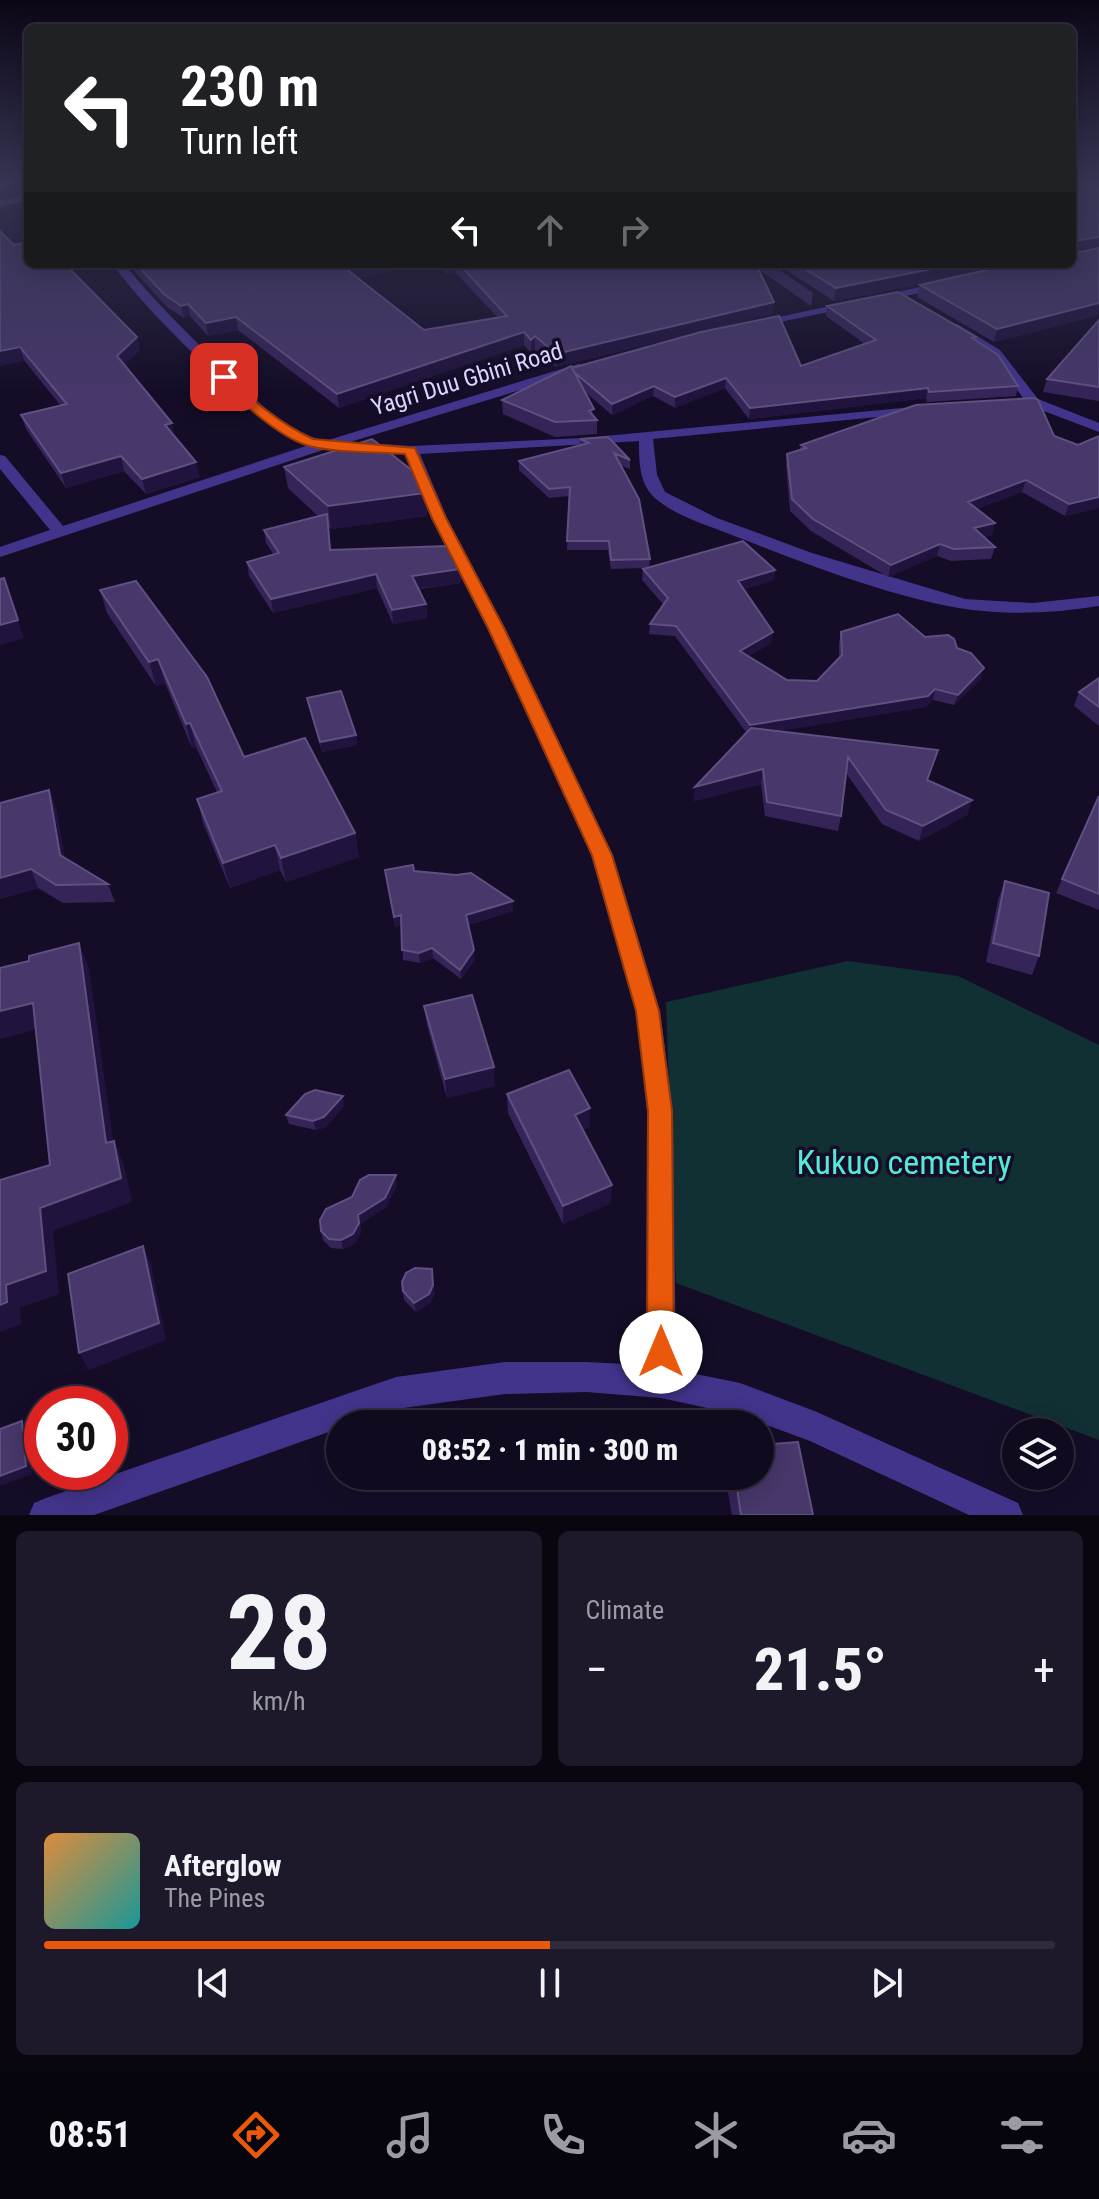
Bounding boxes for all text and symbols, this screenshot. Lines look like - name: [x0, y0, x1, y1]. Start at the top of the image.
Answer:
- text: 230 m: [180, 54, 319, 120]
- icon: left: [48, 56, 152, 160]
- text: Turn left: [180, 121, 298, 163]
- icon: left: [444, 208, 488, 252]
- icon: ahead: [528, 208, 572, 252]
- icon: right: [612, 208, 656, 252]
- street label: Yagri Duu Gbini Road: [368, 337, 566, 421]
- pin: [190, 343, 258, 411]
- icon: arrive: [202, 355, 246, 399]
- park label: Kukuo cemetery: [796, 1142, 1012, 1182]
- position arrow: [619, 1310, 703, 1394]
- speed limit sign: 30: [24, 1386, 128, 1490]
- map controls: [1002, 1418, 1074, 1490]
- button: layers: [1002, 1418, 1074, 1490]
- text: 08:52 · 1 min · 300 m: [422, 1432, 678, 1467]
- text: 28: [226, 1573, 331, 1694]
- text: Climate: [586, 1595, 664, 1625]
- text: 21.5°: [754, 1634, 887, 1705]
- text: −: [586, 1644, 608, 1696]
- text: +: [1033, 1644, 1055, 1696]
- text: km/h: [252, 1686, 306, 1716]
- text: Afterglow: [164, 1848, 282, 1883]
- text: The Pines: [164, 1883, 265, 1913]
- icon: previous: [191, 1961, 235, 2005]
- icon: pause: [528, 1961, 572, 2005]
- icon: next: [865, 1961, 909, 2005]
- icon: directions: [228, 2107, 284, 2163]
- icon: music: [382, 2107, 438, 2163]
- icon: phone: [535, 2107, 591, 2163]
- icon: climate: [688, 2107, 744, 2163]
- icon: car: [841, 2107, 897, 2163]
- icon: filters: [994, 2107, 1050, 2163]
- text: 08:51: [49, 2114, 131, 2156]

